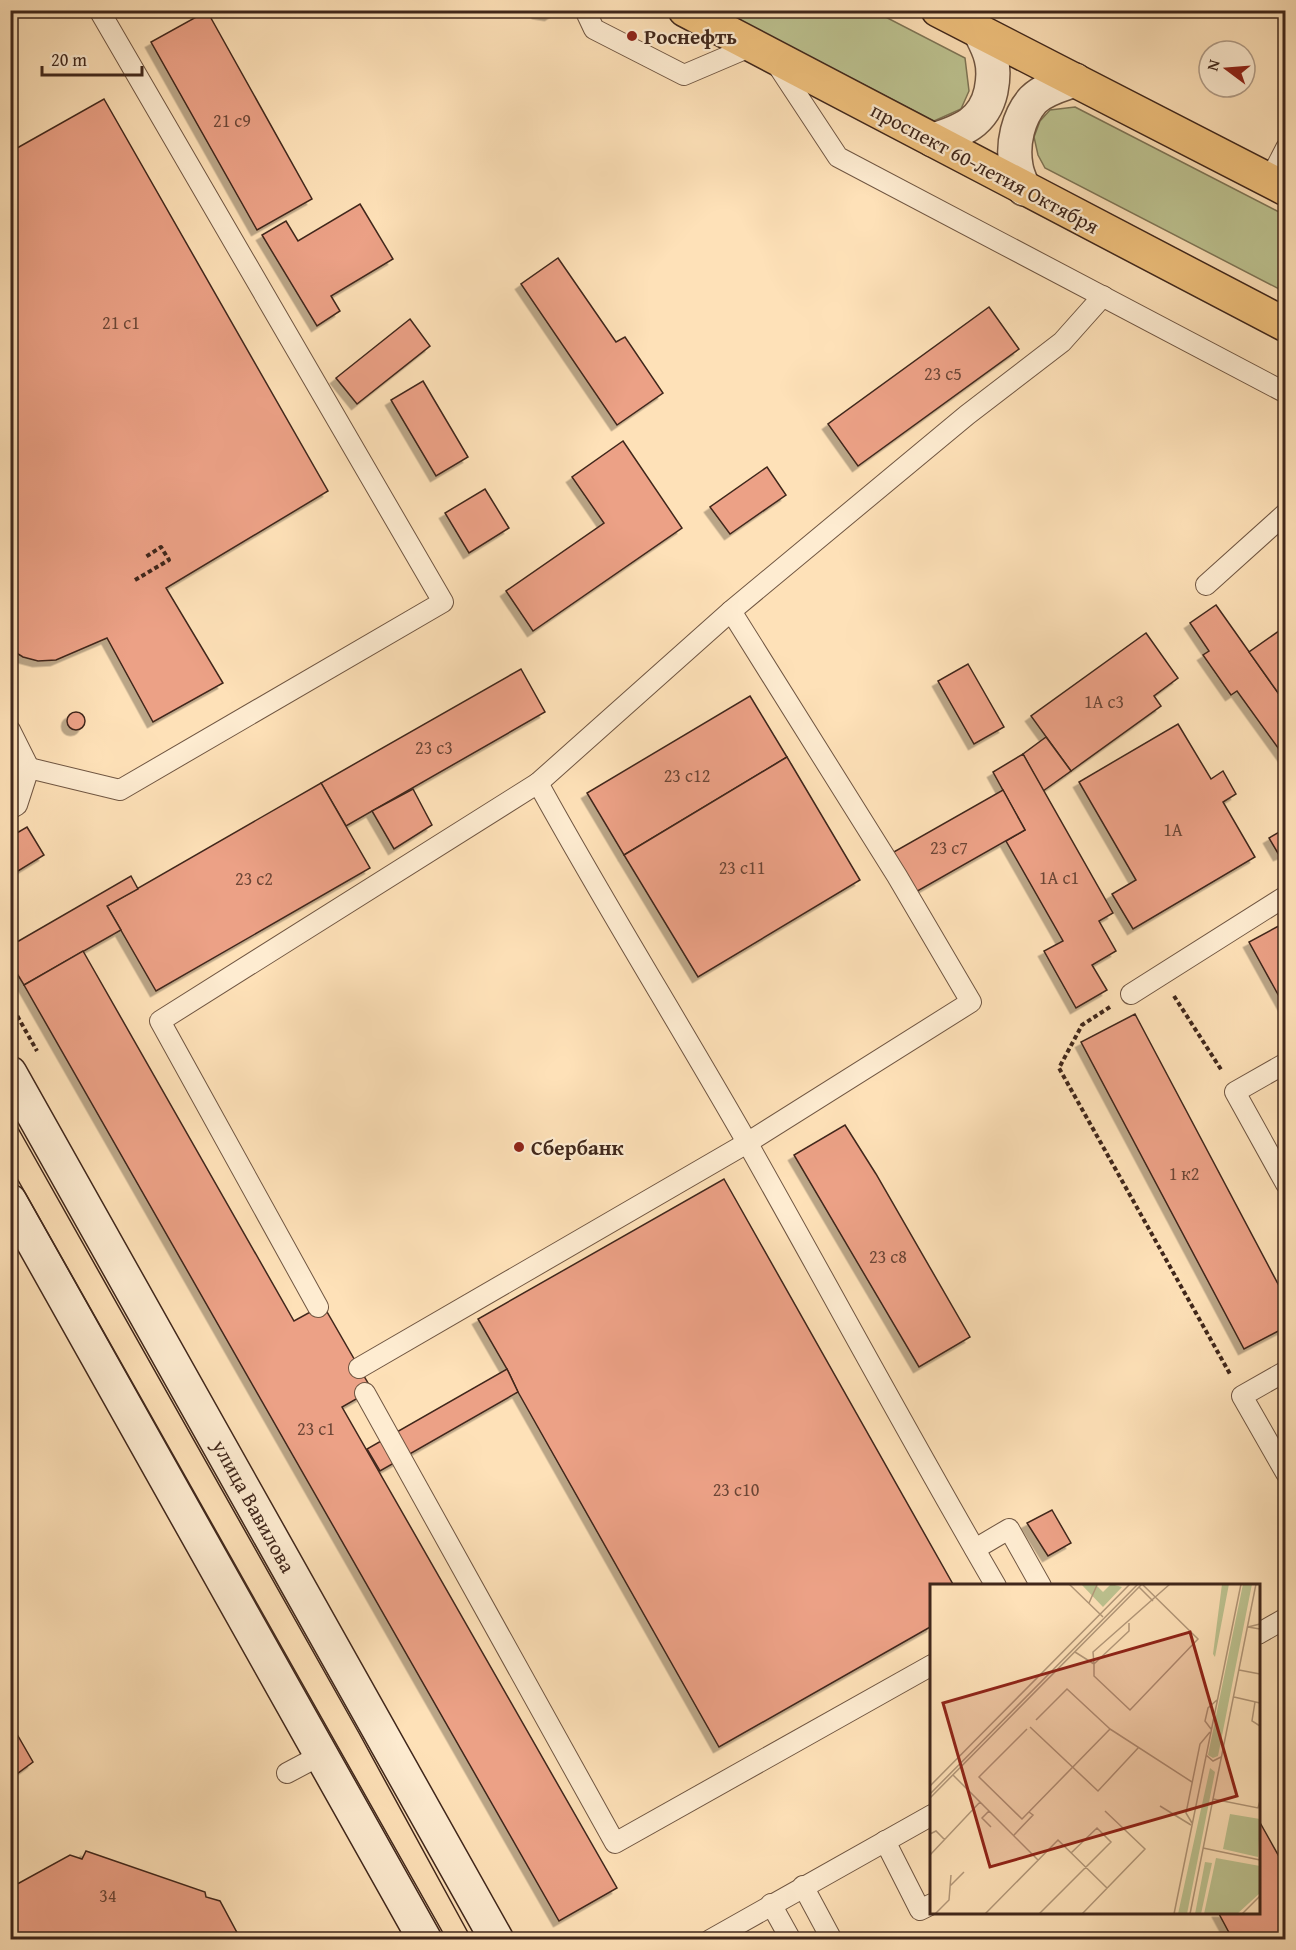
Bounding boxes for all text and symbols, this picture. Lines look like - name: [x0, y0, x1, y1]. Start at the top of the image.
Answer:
- place label: Роснефть: [644, 21, 737, 52]
- marker: Роснефть: [625, 29, 639, 43]
- scale bar: [42, 39, 142, 77]
- north arrow: [1197, 39, 1257, 99]
- text: 20 m: [51, 46, 87, 73]
- text: N: [1200, 56, 1226, 73]
- street label: проспект 60-летия Октября: [865, 95, 1105, 242]
- house number: 21 с9: [213, 107, 251, 134]
- house number: 21 с1: [102, 309, 140, 336]
- house number: 23 с5: [924, 360, 962, 387]
- house number: 1А с3: [1084, 688, 1124, 715]
- house number: 23 с3: [415, 734, 453, 761]
- house number: 23 с12: [664, 762, 710, 789]
- house number: 1А: [1163, 816, 1183, 843]
- house number: 23 с7: [930, 834, 968, 861]
- house number: 23 с11: [719, 854, 765, 881]
- house number: 1А с1: [1039, 864, 1079, 891]
- house number: 23 с2: [235, 865, 273, 892]
- place label: Сбербанк: [531, 1132, 625, 1163]
- marker: Сбербанк: [512, 1140, 526, 1154]
- house number: 1 к2: [1169, 1160, 1199, 1187]
- house number: 23 с8: [869, 1243, 907, 1270]
- house number: 23 с1: [297, 1415, 335, 1442]
- street label: улица Вавилова: [204, 1433, 304, 1578]
- house number: 23 с10: [713, 1476, 760, 1503]
- inset map: [930, 1584, 1260, 1914]
- house number: 34: [99, 1882, 117, 1909]

